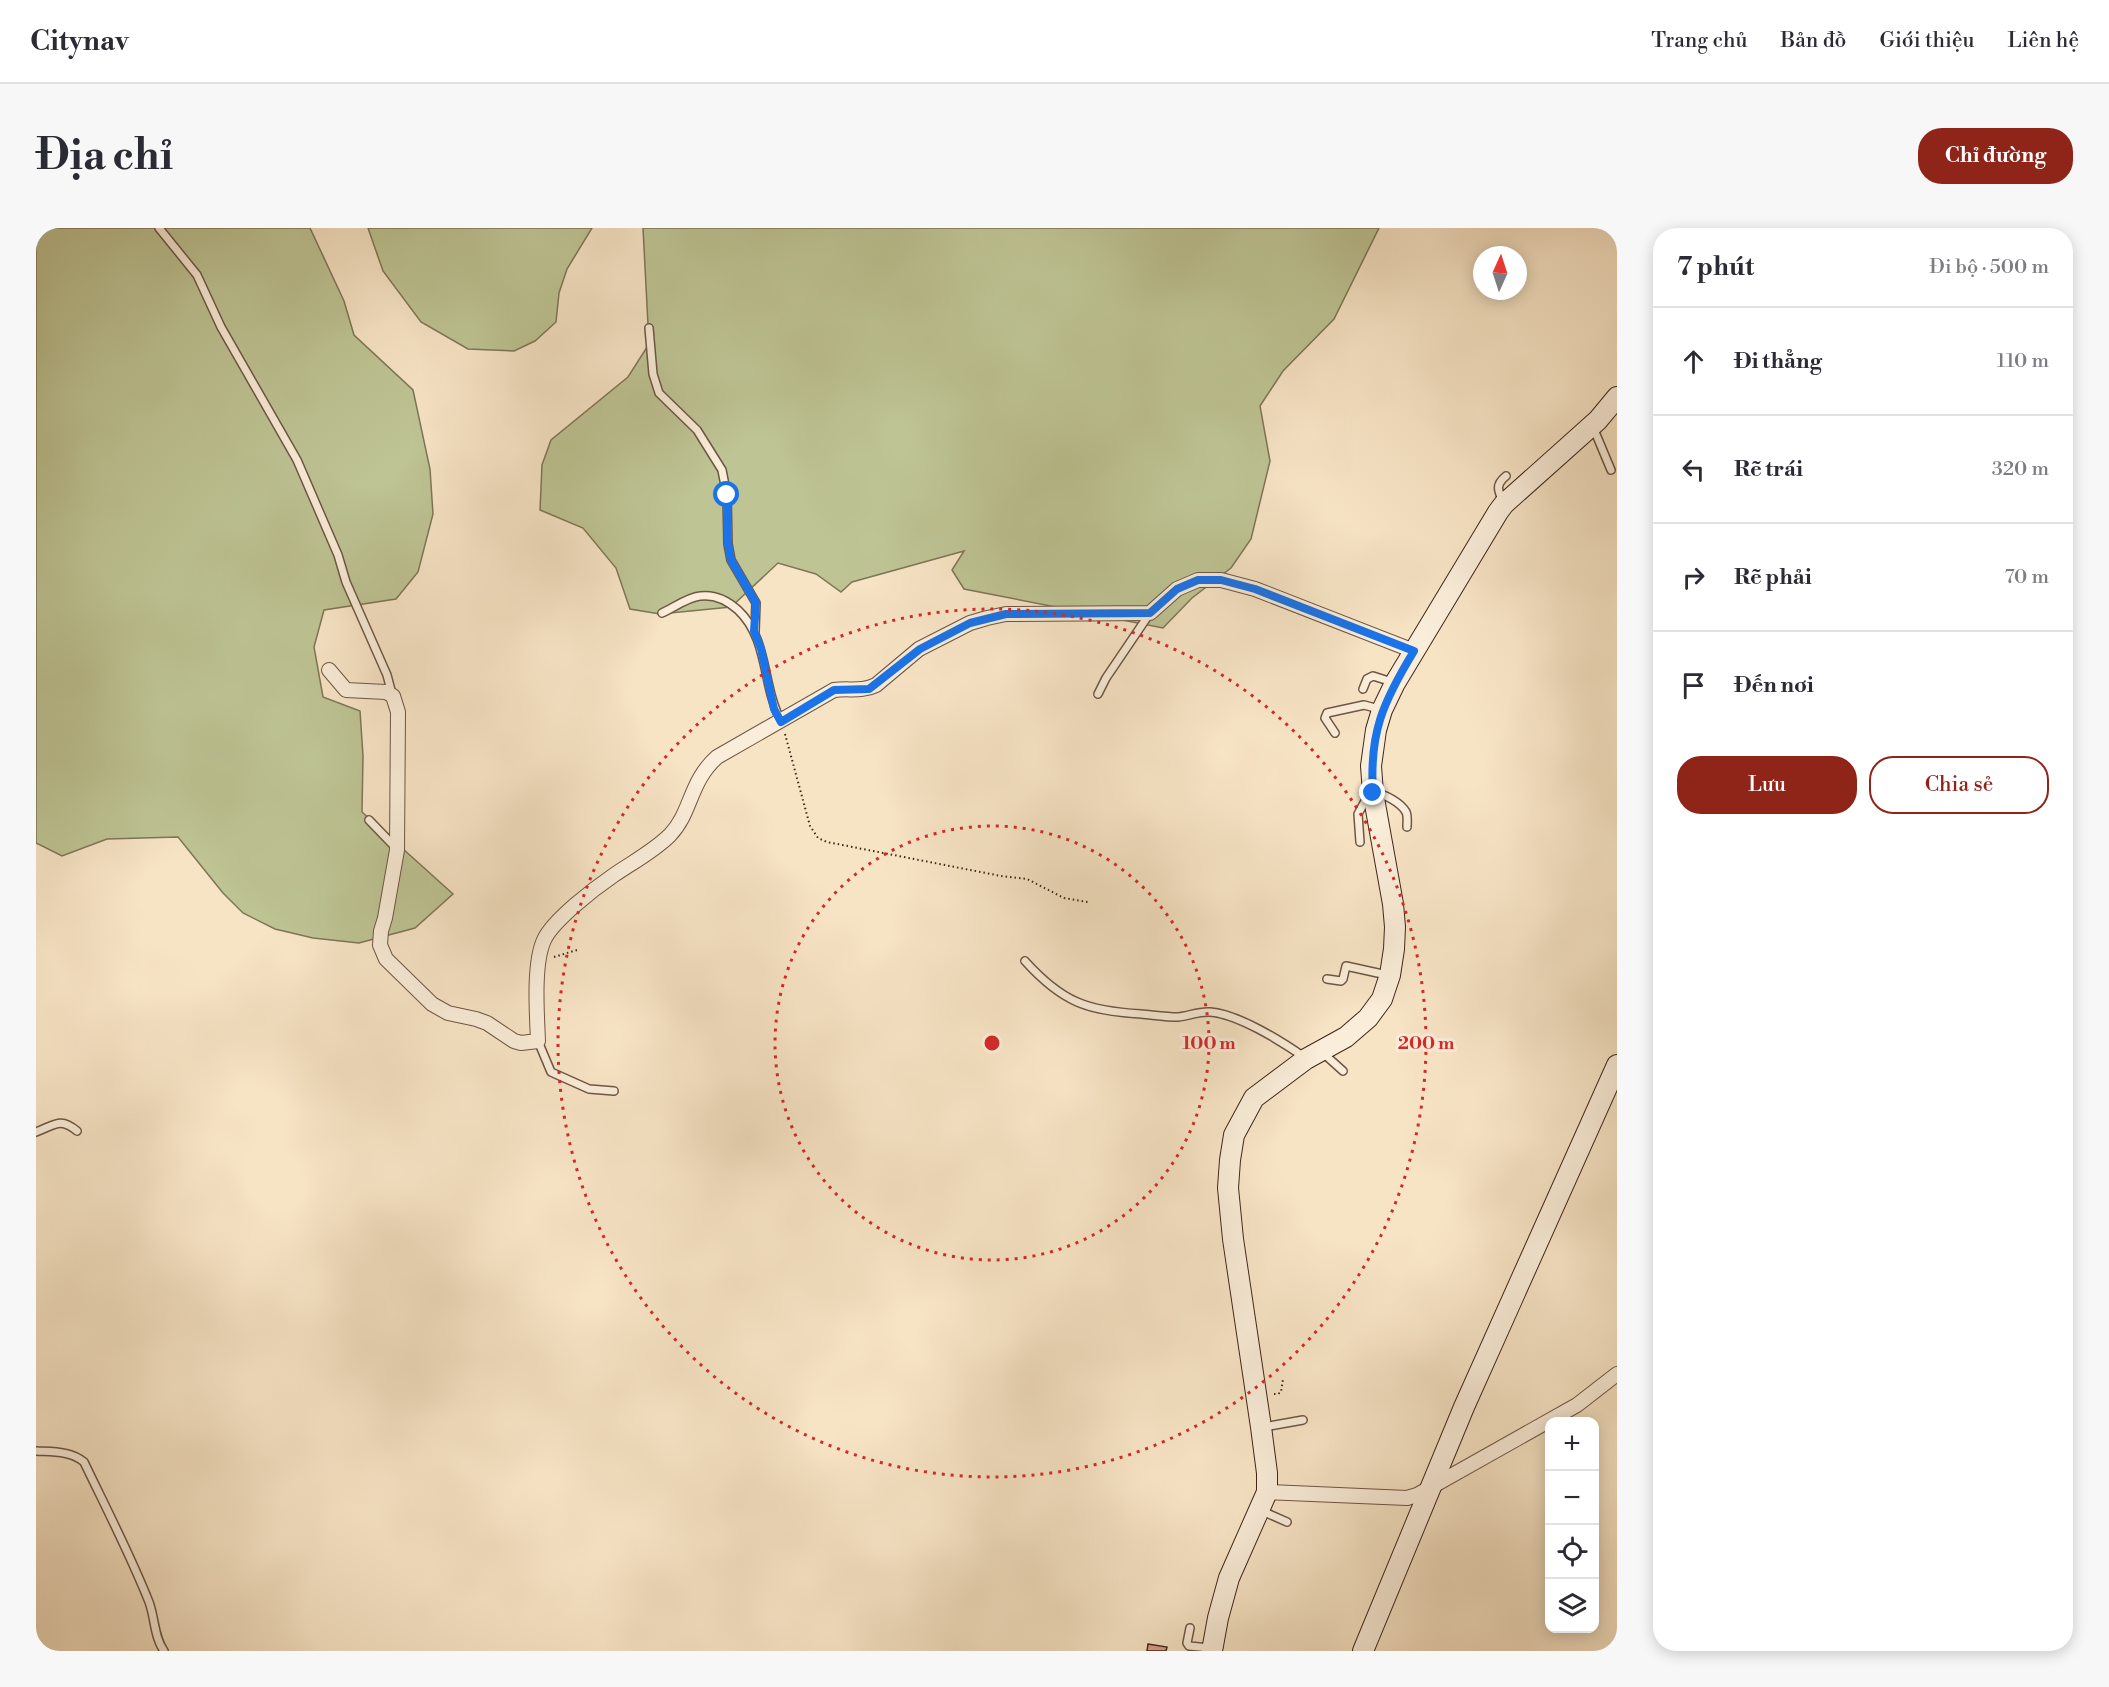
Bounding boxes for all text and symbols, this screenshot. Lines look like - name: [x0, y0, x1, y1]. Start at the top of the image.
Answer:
- text: Citynav: [30, 24, 129, 59]
- text: Trang chủ: [1651, 28, 1747, 54]
- text: Bản đồ: [1780, 28, 1846, 54]
- text: Giới thiệu: [1879, 28, 1975, 54]
- text: Liên hệ: [2008, 28, 2079, 54]
- button: Chỉ đường: [1918, 128, 2073, 184]
- text: Địa chỉ: [36, 130, 173, 183]
- north arrow: [1473, 246, 1527, 300]
- text: 7 phút: [1677, 251, 1754, 283]
- text: Đi bộ · 500 m: [1929, 255, 2049, 280]
- icon: ahead: [1677, 345, 1710, 378]
- text: Đi thẳng: [1734, 348, 1822, 375]
- text: 110 m: [1997, 349, 2049, 374]
- icon: left: [1677, 453, 1710, 486]
- text: Rẽ trái: [1734, 456, 1803, 483]
- text: 320 m: [1992, 457, 2049, 482]
- route start: [713, 481, 739, 507]
- icon: right: [1677, 561, 1710, 594]
- text: Rẽ phải: [1734, 564, 1812, 591]
- text: 70 m: [2005, 565, 2049, 590]
- icon: arrive: [1677, 669, 1710, 702]
- text: Đến nơi: [1734, 672, 1814, 699]
- button: Lưu: [1677, 756, 1857, 814]
- button: Chia sẻ: [1869, 756, 2049, 814]
- route end: [1359, 779, 1385, 805]
- text: 100 m: [1182, 1032, 1236, 1055]
- text: 200 m: [1398, 1032, 1455, 1055]
- centre of rings: [982, 1033, 1002, 1053]
- map controls: [1545, 1417, 1599, 1633]
- button: +: [1545, 1417, 1599, 1471]
- button: −: [1545, 1471, 1599, 1525]
- button: locate: [1545, 1525, 1599, 1579]
- button: layers: [1545, 1579, 1599, 1633]

